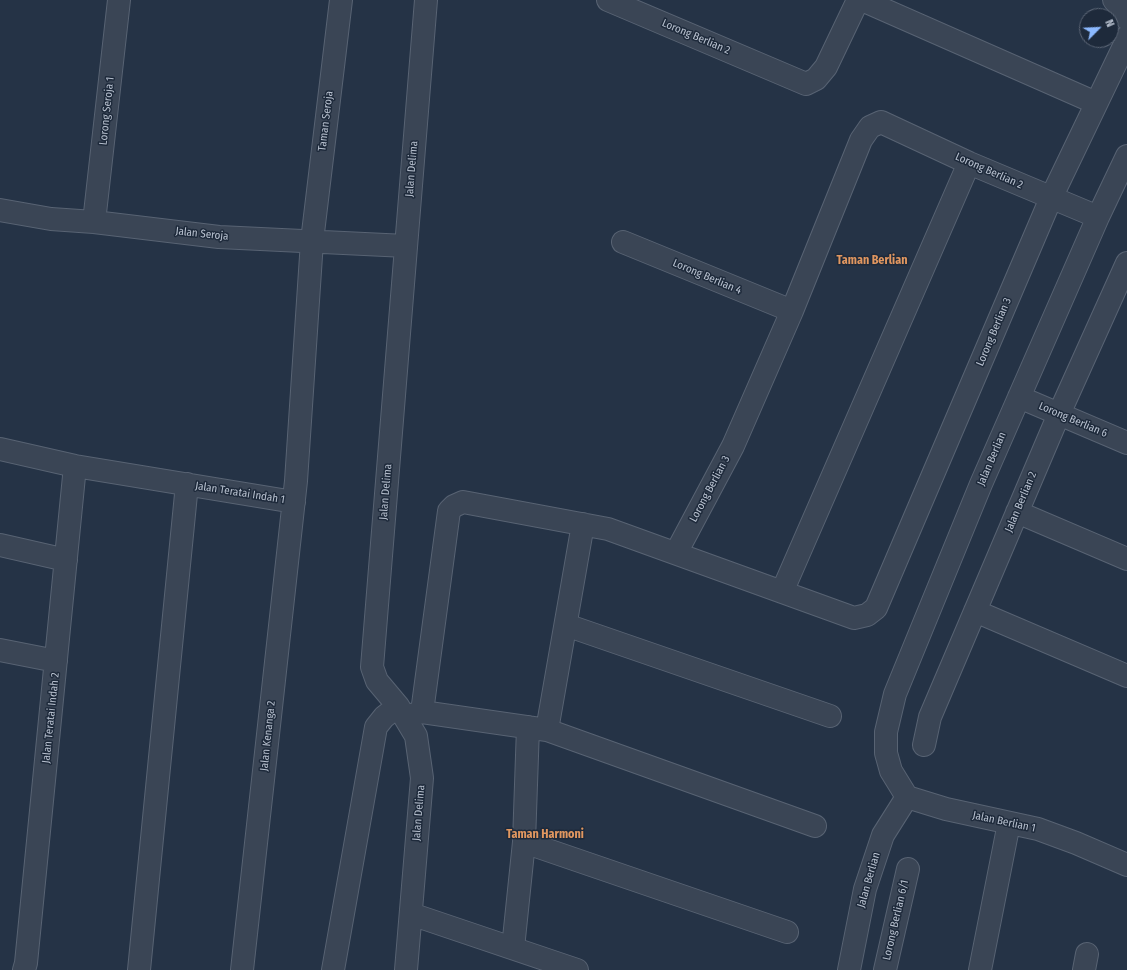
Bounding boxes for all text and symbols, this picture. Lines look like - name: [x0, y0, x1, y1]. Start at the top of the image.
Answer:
- north arrow: [1079, 8, 1119, 48]
- street label: Lorong Berlian 2: [660, 17, 732, 57]
- text: N: [1102, 18, 1117, 29]
- street label: Lorong Seroja 1: [97, 76, 117, 146]
- street label: Taman Seroja: [316, 90, 336, 152]
- street label: Jalan Delima: [403, 140, 421, 198]
- street label: Lorong Berlian 2: [953, 150, 1025, 192]
- street label: Jalan Seroja: [175, 225, 229, 243]
- district label: Taman Berlian: [837, 254, 907, 268]
- street label: Lorong Berlian 4: [671, 257, 743, 297]
- street label: Lorong Berlian 3: [974, 296, 1014, 368]
- street label: Lorong Berlian 6: [1037, 400, 1109, 440]
- street label: Jalan Berlian: [975, 430, 1009, 488]
- street label: Lorong Berlian 3: [687, 454, 733, 524]
- street label: Jalan Delima: [377, 463, 395, 521]
- street label: Jalan Berlian 2: [1002, 470, 1040, 534]
- street label: Jalan Teratai Indah 1: [194, 479, 286, 507]
- street label: Jalan Teratai Indah 2: [40, 672, 62, 764]
- street label: Jalan Kenanga 2: [258, 700, 278, 772]
- street label: Jalan Delima: [410, 784, 428, 842]
- street label: Jalan Berlian 1: [971, 809, 1037, 835]
- district label: Taman Harmoni: [506, 828, 584, 842]
- street label: Jalan Berlian: [855, 851, 883, 909]
- street label: Lorong Berlian 6/1: [880, 879, 912, 961]

